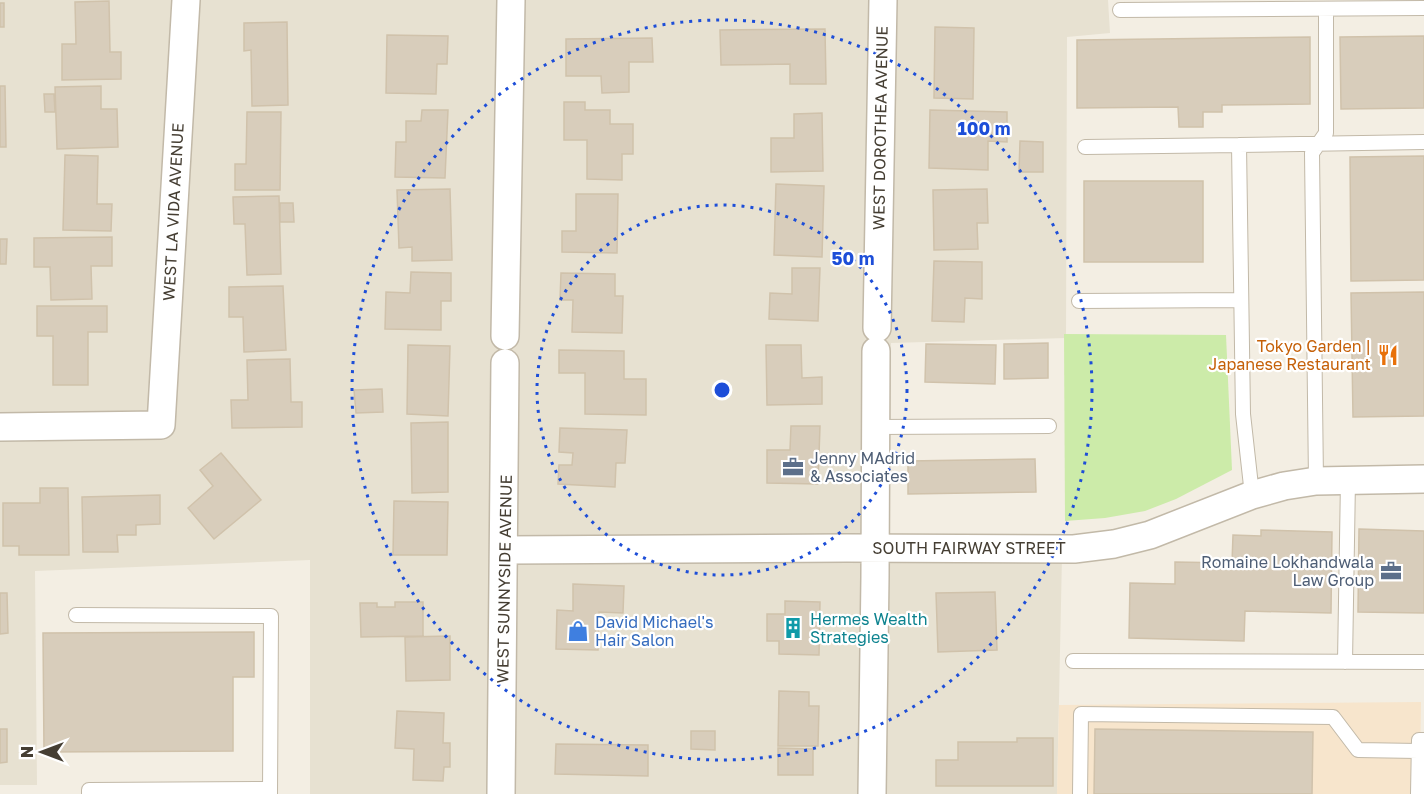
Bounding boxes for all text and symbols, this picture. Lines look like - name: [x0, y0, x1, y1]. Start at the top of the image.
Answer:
- street label: WEST DOROTHEA AVENUE: [868, 26, 892, 230]
- text: 100 m: [958, 117, 1010, 139]
- street label: WEST LA VIDA AVENUE: [158, 123, 188, 301]
- text: 50 m: [832, 247, 874, 269]
- place label: Tokyo Garden | Japanese Restaurant: [1209, 336, 1371, 374]
- restaurant icon: Tokyo Garden | Japanese Restaurant: [1376, 343, 1400, 367]
- centre of rings: [712, 380, 732, 400]
- place label: Jenny MAdrid & Associates: [810, 448, 915, 486]
- office icon: Jenny MAdrid & Associates: [781, 455, 805, 479]
- street label: WEST SUNNYSIDE AVENUE: [492, 474, 516, 684]
- street label: SOUTH FAIRWAY STREET: [872, 538, 1066, 558]
- place label: Romaine Lokhandwala Law Group: [1201, 552, 1374, 590]
- office icon: Romaine Lokhandwala Law Group: [1379, 559, 1403, 583]
- place label: Hermes Wealth Strategies: [810, 609, 928, 647]
- place label: David Michael's Hair Salon: [595, 612, 713, 650]
- building icon: Hermes Wealth Strategies: [781, 616, 805, 640]
- shop icon: David Michael's Hair Salon: [566, 619, 590, 643]
- north arrow: [12, 722, 72, 782]
- text: N: [17, 746, 37, 758]

